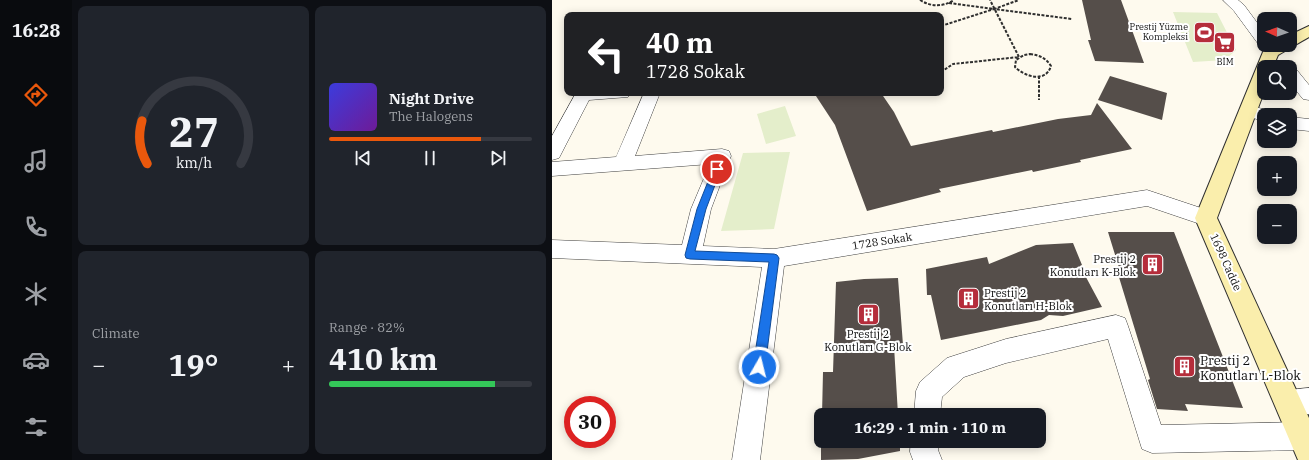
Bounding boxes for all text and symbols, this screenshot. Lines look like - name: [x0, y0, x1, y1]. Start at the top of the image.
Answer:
- north arrow: [1257, 12, 1297, 52]
- map controls: [1257, 12, 1297, 244]
- text: 16:28: [12, 19, 60, 42]
- sports icon: Prestij Yüzme Kompleksi: [1191, 19, 1217, 45]
- place label: Prestij Yüzme Kompleksi: [1130, 21, 1188, 42]
- text: 40 m: [646, 24, 713, 61]
- icon: left: [580, 28, 632, 80]
- supermarket icon: BİM: [1212, 30, 1238, 56]
- place label: BİM: [1217, 56, 1234, 67]
- text: 1728 Sokak: [646, 60, 745, 83]
- button: search: [1257, 60, 1297, 100]
- icon: directions: [22, 81, 50, 109]
- text: Night Drive: [389, 89, 474, 108]
- text: 27: [169, 103, 218, 157]
- text: The Halogens: [389, 108, 473, 125]
- button: layers: [1257, 108, 1297, 148]
- icon: music: [22, 147, 50, 175]
- icon: previous: [352, 147, 374, 169]
- icon: pause: [419, 147, 441, 169]
- icon: next: [487, 147, 509, 169]
- text: km/h: [175, 152, 212, 171]
- pin: [700, 152, 734, 186]
- button: +: [1257, 156, 1297, 196]
- icon: arrive: [706, 158, 728, 180]
- button: −: [1257, 204, 1297, 244]
- icon: phone: [22, 213, 50, 241]
- street label: 1728 Sokak: [851, 229, 914, 253]
- street label: 1698 Cadde: [1207, 231, 1245, 293]
- place label: Prestij 2 Konutları K-Blok: [1050, 252, 1137, 279]
- building icon: Prestij 2 Konutları K-Blok: [1139, 252, 1165, 278]
- icon: climate: [22, 280, 50, 308]
- building icon: Prestij 2 Konutları H-Blok: [955, 286, 981, 312]
- place label: Prestij 2 Konutları H-Blok: [984, 286, 1072, 313]
- building icon: Prestij 2 Konutları G-Blok: [855, 301, 881, 327]
- text: Range · 82%: [329, 319, 405, 336]
- text: Climate: [92, 325, 139, 342]
- place label: Prestij 2 Konutları G-Blok: [824, 327, 912, 354]
- text: 410 km: [329, 339, 438, 378]
- text: 19°: [168, 345, 219, 384]
- icon: car: [22, 346, 50, 374]
- position arrow: [738, 346, 780, 388]
- text: −: [92, 350, 105, 379]
- text: +: [282, 350, 295, 379]
- place label: Prestij 2 Konutları L-Blok: [1200, 352, 1301, 384]
- building icon: Prestij 2 Konutları L-Blok: [1172, 354, 1198, 380]
- speed limit sign: 30: [564, 396, 616, 448]
- icon: filters: [22, 413, 50, 441]
- text: 16:29 · 1 min · 110 m: [854, 418, 1006, 437]

